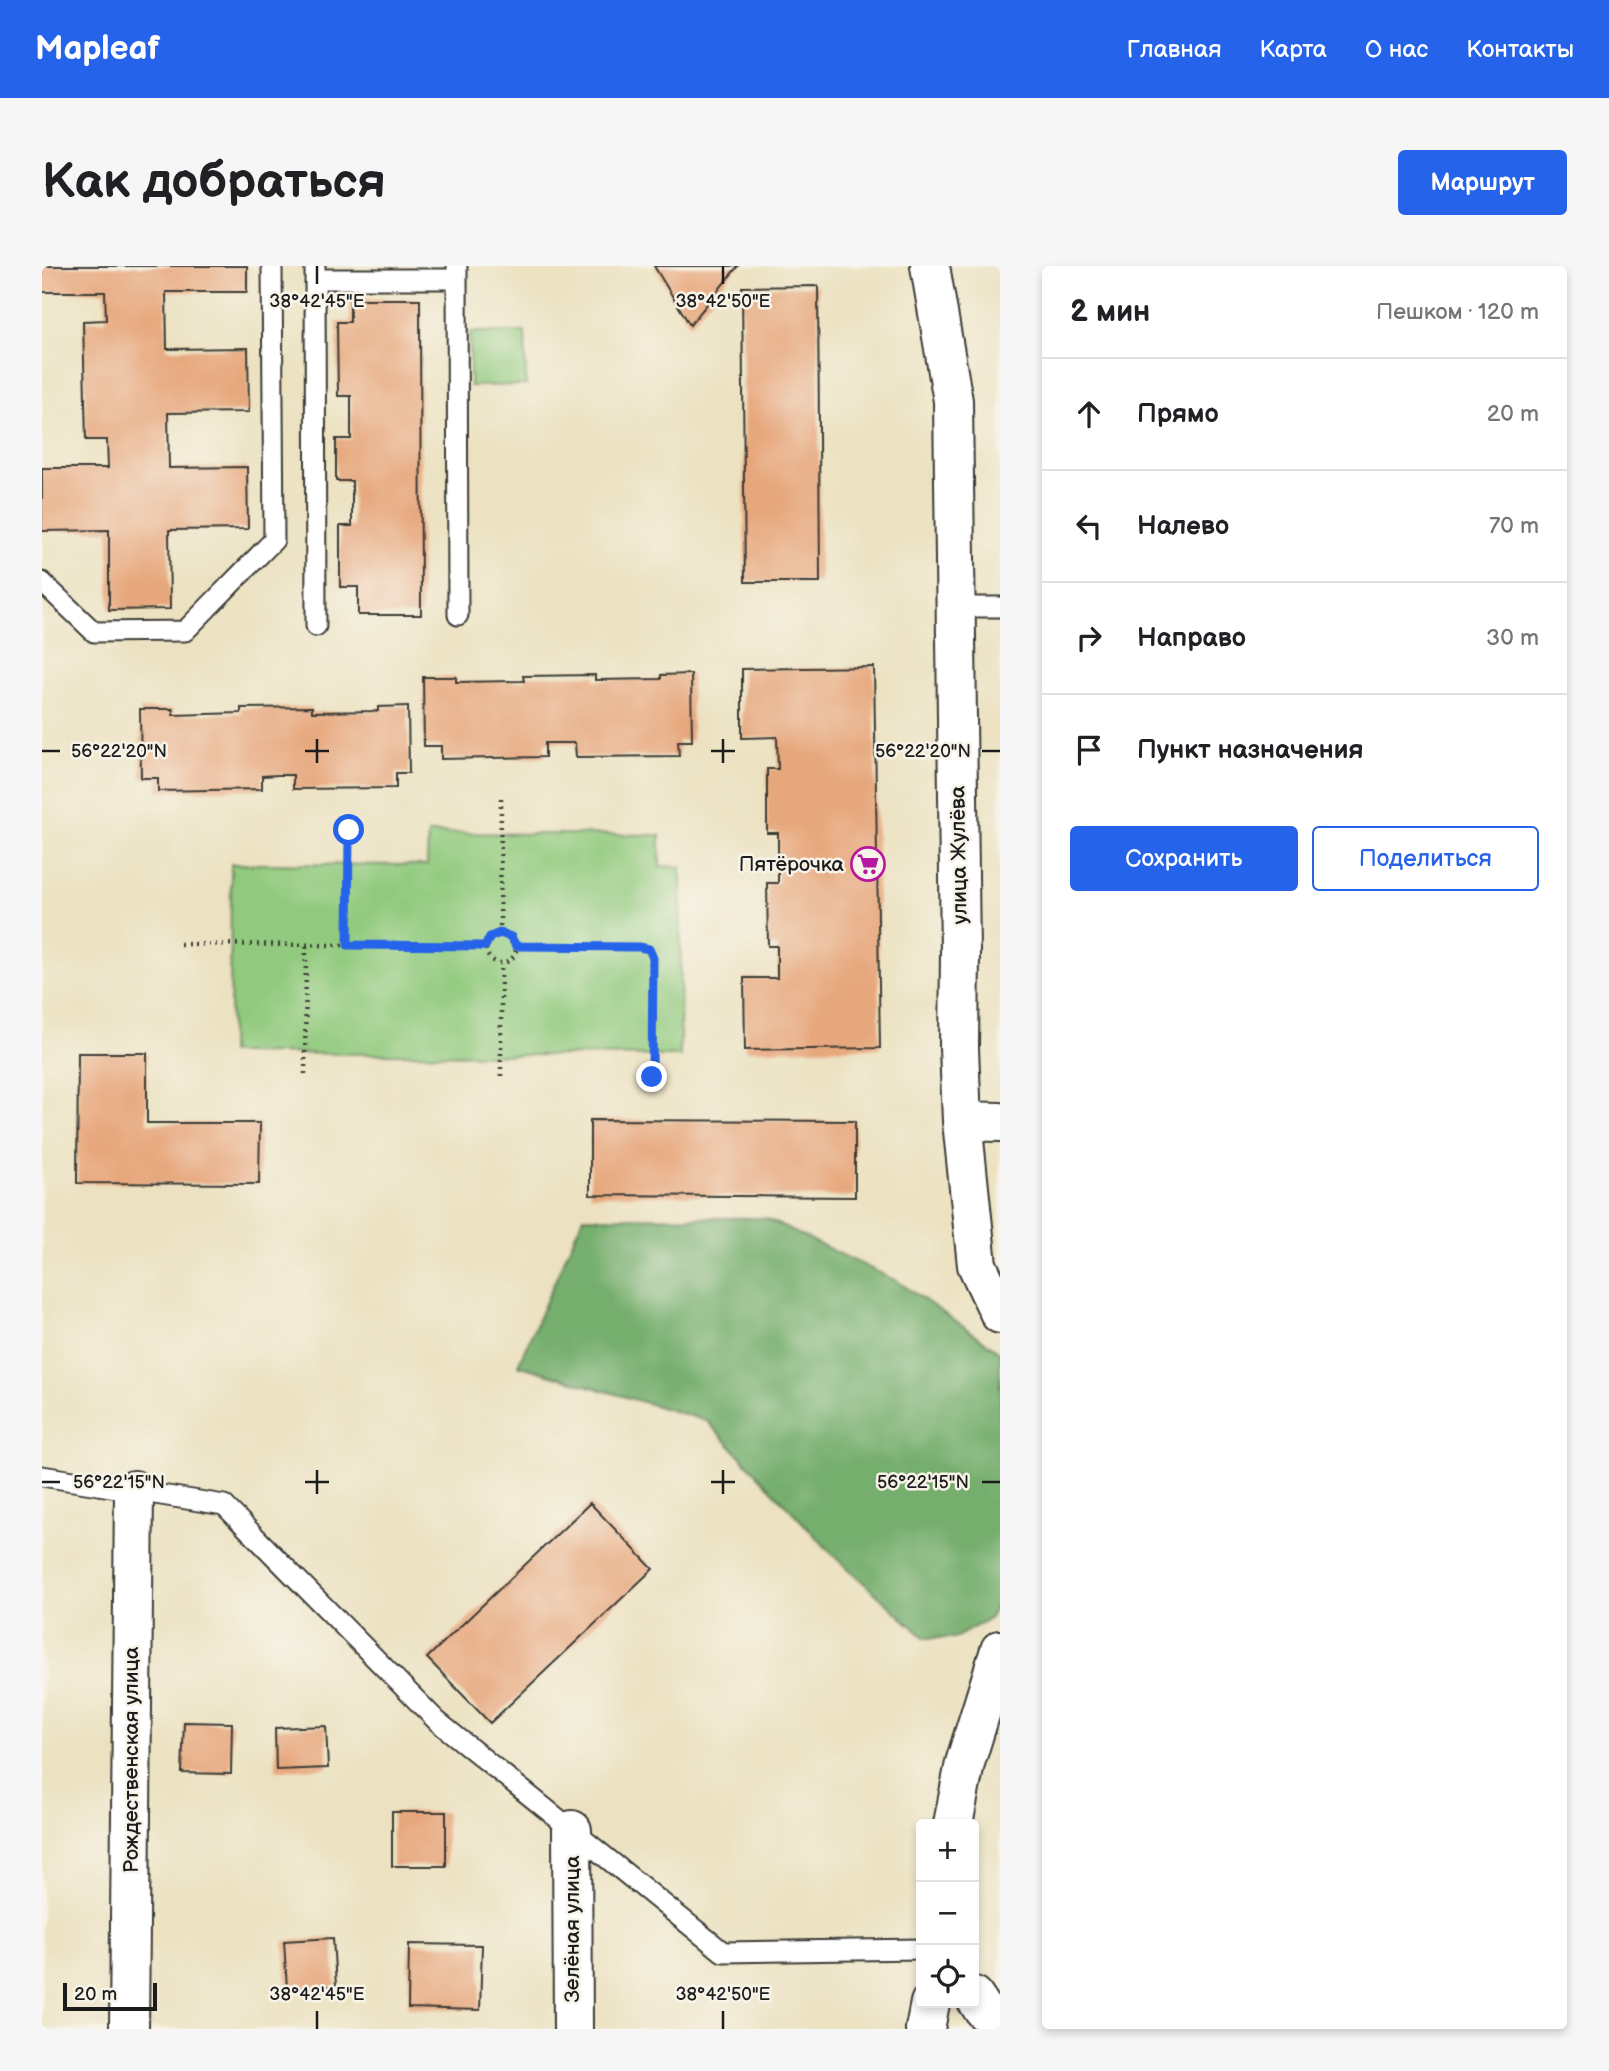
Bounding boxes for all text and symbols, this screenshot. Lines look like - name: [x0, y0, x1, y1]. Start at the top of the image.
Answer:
- text: Mapleaf: [35, 29, 160, 69]
- text: Главная: [1127, 35, 1221, 64]
- text: Карта: [1259, 35, 1327, 64]
- text: О нас: [1365, 35, 1428, 64]
- text: Контакты: [1466, 35, 1574, 64]
- button: Маршрут: [1398, 150, 1567, 215]
- text: Как добраться: [42, 153, 386, 212]
- text: 38°42'45"E: [269, 291, 365, 312]
- text: 38°42'50"E: [676, 291, 771, 312]
- text: 2 мин: [1070, 294, 1150, 330]
- text: Пешком · 120 m: [1376, 298, 1539, 326]
- icon: ahead: [1070, 395, 1108, 433]
- text: Прямо: [1137, 399, 1219, 430]
- text: 20 m: [1487, 400, 1539, 428]
- icon: left: [1070, 507, 1108, 545]
- text: Налево: [1137, 511, 1229, 542]
- text: 70 m: [1489, 512, 1539, 540]
- icon: right: [1070, 619, 1108, 657]
- text: Направо: [1137, 623, 1246, 654]
- text: 30 m: [1486, 624, 1539, 652]
- icon: arrive: [1070, 731, 1108, 769]
- text: Пункт назначения: [1137, 735, 1363, 766]
- text: 56°22'20"N: [71, 741, 167, 762]
- text: 56°22'20"N: [875, 741, 971, 762]
- street label: улица Жулёва: [945, 785, 973, 925]
- route start: [333, 814, 364, 845]
- button: Сохранить: [1070, 826, 1298, 891]
- button: Поделиться: [1312, 826, 1539, 891]
- supermarket icon: Пятёрочка: [849, 845, 887, 883]
- place label: Пятёрочка: [739, 852, 845, 877]
- route end: [636, 1061, 667, 1092]
- text: 56°22'15"N: [73, 1472, 165, 1493]
- text: 56°22'15"N: [877, 1472, 969, 1493]
- street label: Рождественская улица: [119, 1646, 144, 1873]
- map controls: [916, 1819, 979, 2008]
- button: +: [916, 1819, 979, 1882]
- street label: Зелёная улица: [560, 1855, 585, 2003]
- button: −: [916, 1882, 979, 1945]
- button: locate: [916, 1945, 979, 2008]
- scale bar: [63, 1980, 158, 2012]
- text: 20 m: [74, 1983, 117, 2006]
- text: 38°42'45"E: [269, 1984, 365, 2005]
- text: 38°42'50"E: [676, 1984, 771, 2005]

